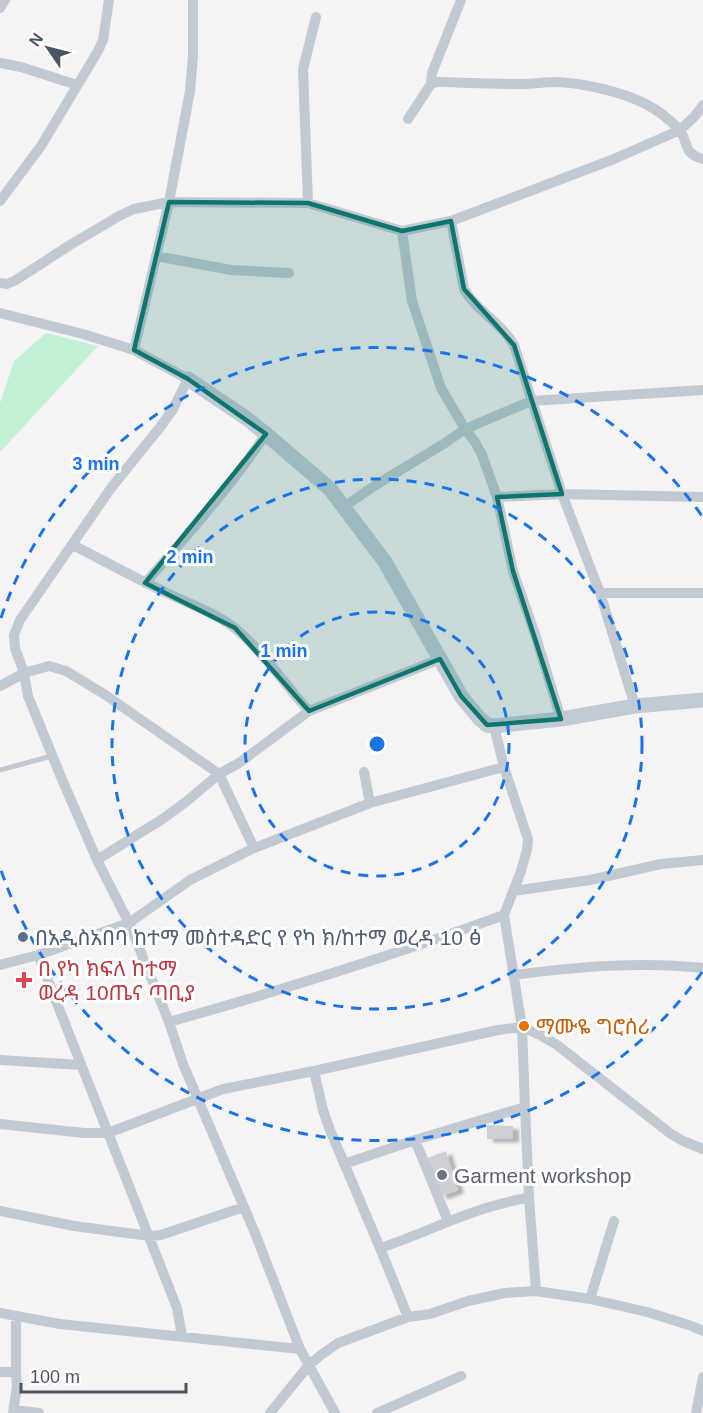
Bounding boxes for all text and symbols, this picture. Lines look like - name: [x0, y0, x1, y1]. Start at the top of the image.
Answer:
- north arrow: [18, 18, 78, 78]
- text: N: [26, 30, 46, 49]
- text: 3 min: [72, 454, 120, 474]
- text: 2 min: [166, 547, 214, 567]
- text: 1 min: [260, 641, 308, 661]
- centre of rings: [367, 734, 387, 754]
- place label: በአዲስአበባ ከተማ መስተዳድር የ የካ ክ/ከተማ ወረዳ 10 ፅ: [35, 926, 481, 949]
- marker: በአዲስአበባ ከተማ መስተዳድር የ የካ ክ/ከተማ ወረዳ 10 ፅ: [16, 930, 30, 944]
- place label: በ የካ ክፍለ ከተማ ወረዳ 10ጤና ጣቢያ: [38, 957, 195, 1004]
- marker: በ የካ ክፍለ ከተማ ወረዳ 10ጤና ጣቢያ: [15, 971, 33, 989]
- place label: ማሙዬ ግሮሰሪ: [536, 1015, 650, 1038]
- marker: ማሙዬ ግሮሰሪ: [517, 1019, 531, 1033]
- place label: Garment workshop: [454, 1164, 631, 1187]
- marker: Garment workshop: [435, 1168, 449, 1182]
- scale bar: [21, 1356, 186, 1394]
- text: 100 m: [30, 1367, 80, 1387]

